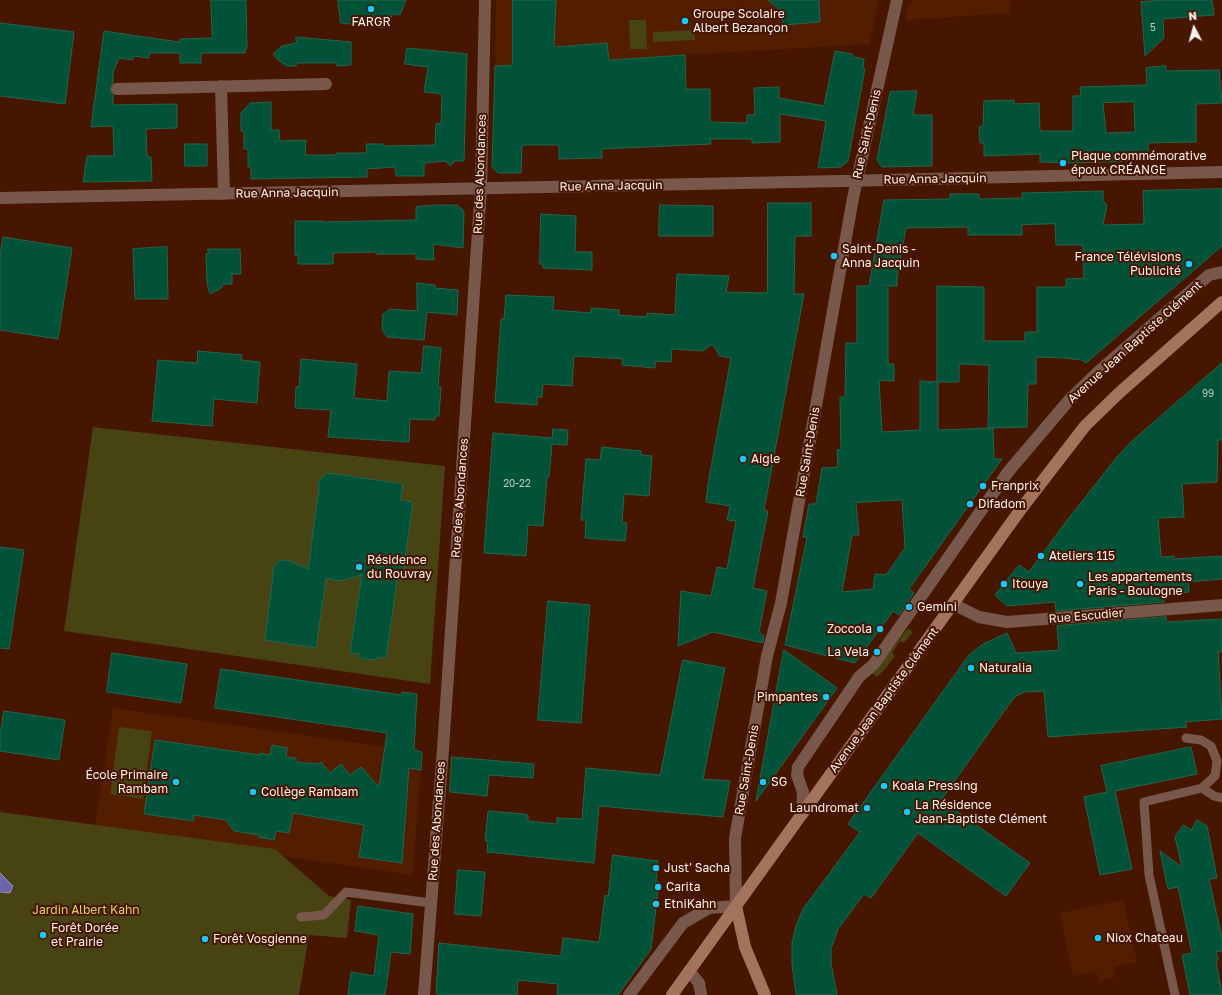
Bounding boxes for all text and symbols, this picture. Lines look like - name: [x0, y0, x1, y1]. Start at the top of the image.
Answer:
- marker: FARGR: [366, 4, 376, 14]
- place label: Groupe Scolaire Albert Bezançon: [693, 7, 788, 35]
- north arrow: [1174, 8, 1214, 48]
- text: N: [1188, 9, 1198, 22]
- place label: FARGR: [351, 15, 391, 29]
- marker: Groupe Scolaire Albert Bezançon: [680, 16, 690, 26]
- house number: 5: [1150, 22, 1156, 34]
- street label: Rue Saint-Denis: [850, 88, 884, 180]
- street label: Rue des Abondances: [471, 114, 489, 234]
- place label: Plaque commémorative époux CRÉANGE: [1071, 149, 1207, 177]
- marker: Plaque commémorative époux CRÉANGE: [1058, 158, 1068, 168]
- street label: Rue Anna Jacquin: [883, 171, 987, 187]
- street label: Rue Anna Jacquin: [559, 178, 663, 194]
- street label: Rue Anna Jacquin: [235, 185, 339, 201]
- place label: Saint-Denis - Anna Jacquin: [842, 242, 920, 270]
- place label: France Télévisions Publicité: [1074, 250, 1181, 278]
- marker: Saint-Denis - Anna Jacquin: [829, 251, 839, 261]
- marker: France Télévisions Publicité: [1184, 259, 1194, 269]
- street label: Avenue Jean Baptiste Clément: [1065, 278, 1205, 406]
- house number: 99: [1202, 388, 1214, 400]
- street label: Rue Saint-Denis: [793, 406, 823, 498]
- street label: Rue des Abondances: [449, 438, 471, 558]
- place label: Aigle: [751, 452, 780, 466]
- marker: Aigle: [738, 454, 748, 464]
- house number: 20-22: [503, 478, 531, 490]
- place label: Franprix: [991, 479, 1039, 493]
- marker: Franprix: [978, 481, 988, 491]
- place label: Difadom: [978, 497, 1026, 511]
- marker: Difadom: [965, 499, 975, 509]
- place label: Ateliers 115: [1049, 549, 1115, 563]
- marker: Ateliers 115: [1036, 551, 1046, 561]
- place label: Résidence du Rouvray: [367, 553, 432, 581]
- marker: Résidence du Rouvray: [354, 562, 364, 572]
- place label: Les appartements Paris - Boulogne: [1088, 570, 1192, 598]
- place label: Itouya: [1012, 577, 1048, 591]
- marker: Itouya: [999, 579, 1009, 589]
- marker: Les appartements Paris - Boulogne: [1075, 579, 1085, 589]
- place label: Gemini: [917, 600, 957, 614]
- marker: Gemini: [904, 602, 914, 612]
- street label: Rue Escudier: [1048, 606, 1124, 626]
- place label: Zoccola: [827, 622, 872, 636]
- marker: Zoccola: [875, 624, 885, 634]
- street label: Avenue Jean Baptiste Clément: [826, 625, 942, 775]
- place label: La Vela: [827, 645, 869, 659]
- marker: La Vela: [872, 647, 882, 657]
- place label: Naturalia: [979, 661, 1032, 675]
- marker: Naturalia: [966, 663, 976, 673]
- place label: Pimpantes: [757, 690, 818, 704]
- marker: Pimpantes: [821, 692, 831, 702]
- street label: Rue Saint-Denis: [732, 724, 762, 816]
- street label: Rue des Abondances: [426, 761, 448, 881]
- place label: École Primaire Rambam: [85, 768, 168, 796]
- place label: SG: [771, 775, 787, 789]
- marker: École Primaire Rambam: [171, 777, 181, 787]
- marker: SG: [758, 777, 768, 787]
- place label: Koala Pressing: [892, 779, 978, 793]
- marker: Koala Pressing: [879, 781, 889, 791]
- place label: Collège Rambam: [261, 785, 358, 799]
- marker: Collège Rambam: [248, 787, 258, 797]
- place label: La Résidence Jean-Baptiste Clément: [915, 798, 1047, 826]
- place label: Laundromat: [789, 801, 859, 815]
- marker: Laundromat: [862, 803, 872, 813]
- marker: La Résidence Jean-Baptiste Clément: [902, 807, 912, 817]
- place label: Just' Sacha: [664, 861, 730, 875]
- marker: Just' Sacha: [651, 863, 661, 873]
- place label: Carita: [666, 880, 700, 894]
- marker: Carita: [653, 882, 663, 892]
- place label: EtniKahn: [664, 897, 716, 911]
- marker: EtniKahn: [651, 899, 661, 909]
- park label: Jardin Albert Kahn: [32, 903, 140, 917]
- place label: Forêt Dorée et Prairie: [51, 921, 119, 949]
- marker: Forêt Dorée et Prairie: [38, 930, 48, 940]
- place label: Niox Chateau: [1106, 931, 1183, 945]
- place label: Forêt Vosgienne: [213, 932, 307, 946]
- marker: Niox Chateau: [1093, 933, 1103, 943]
- marker: Forêt Vosgienne: [200, 934, 210, 944]

